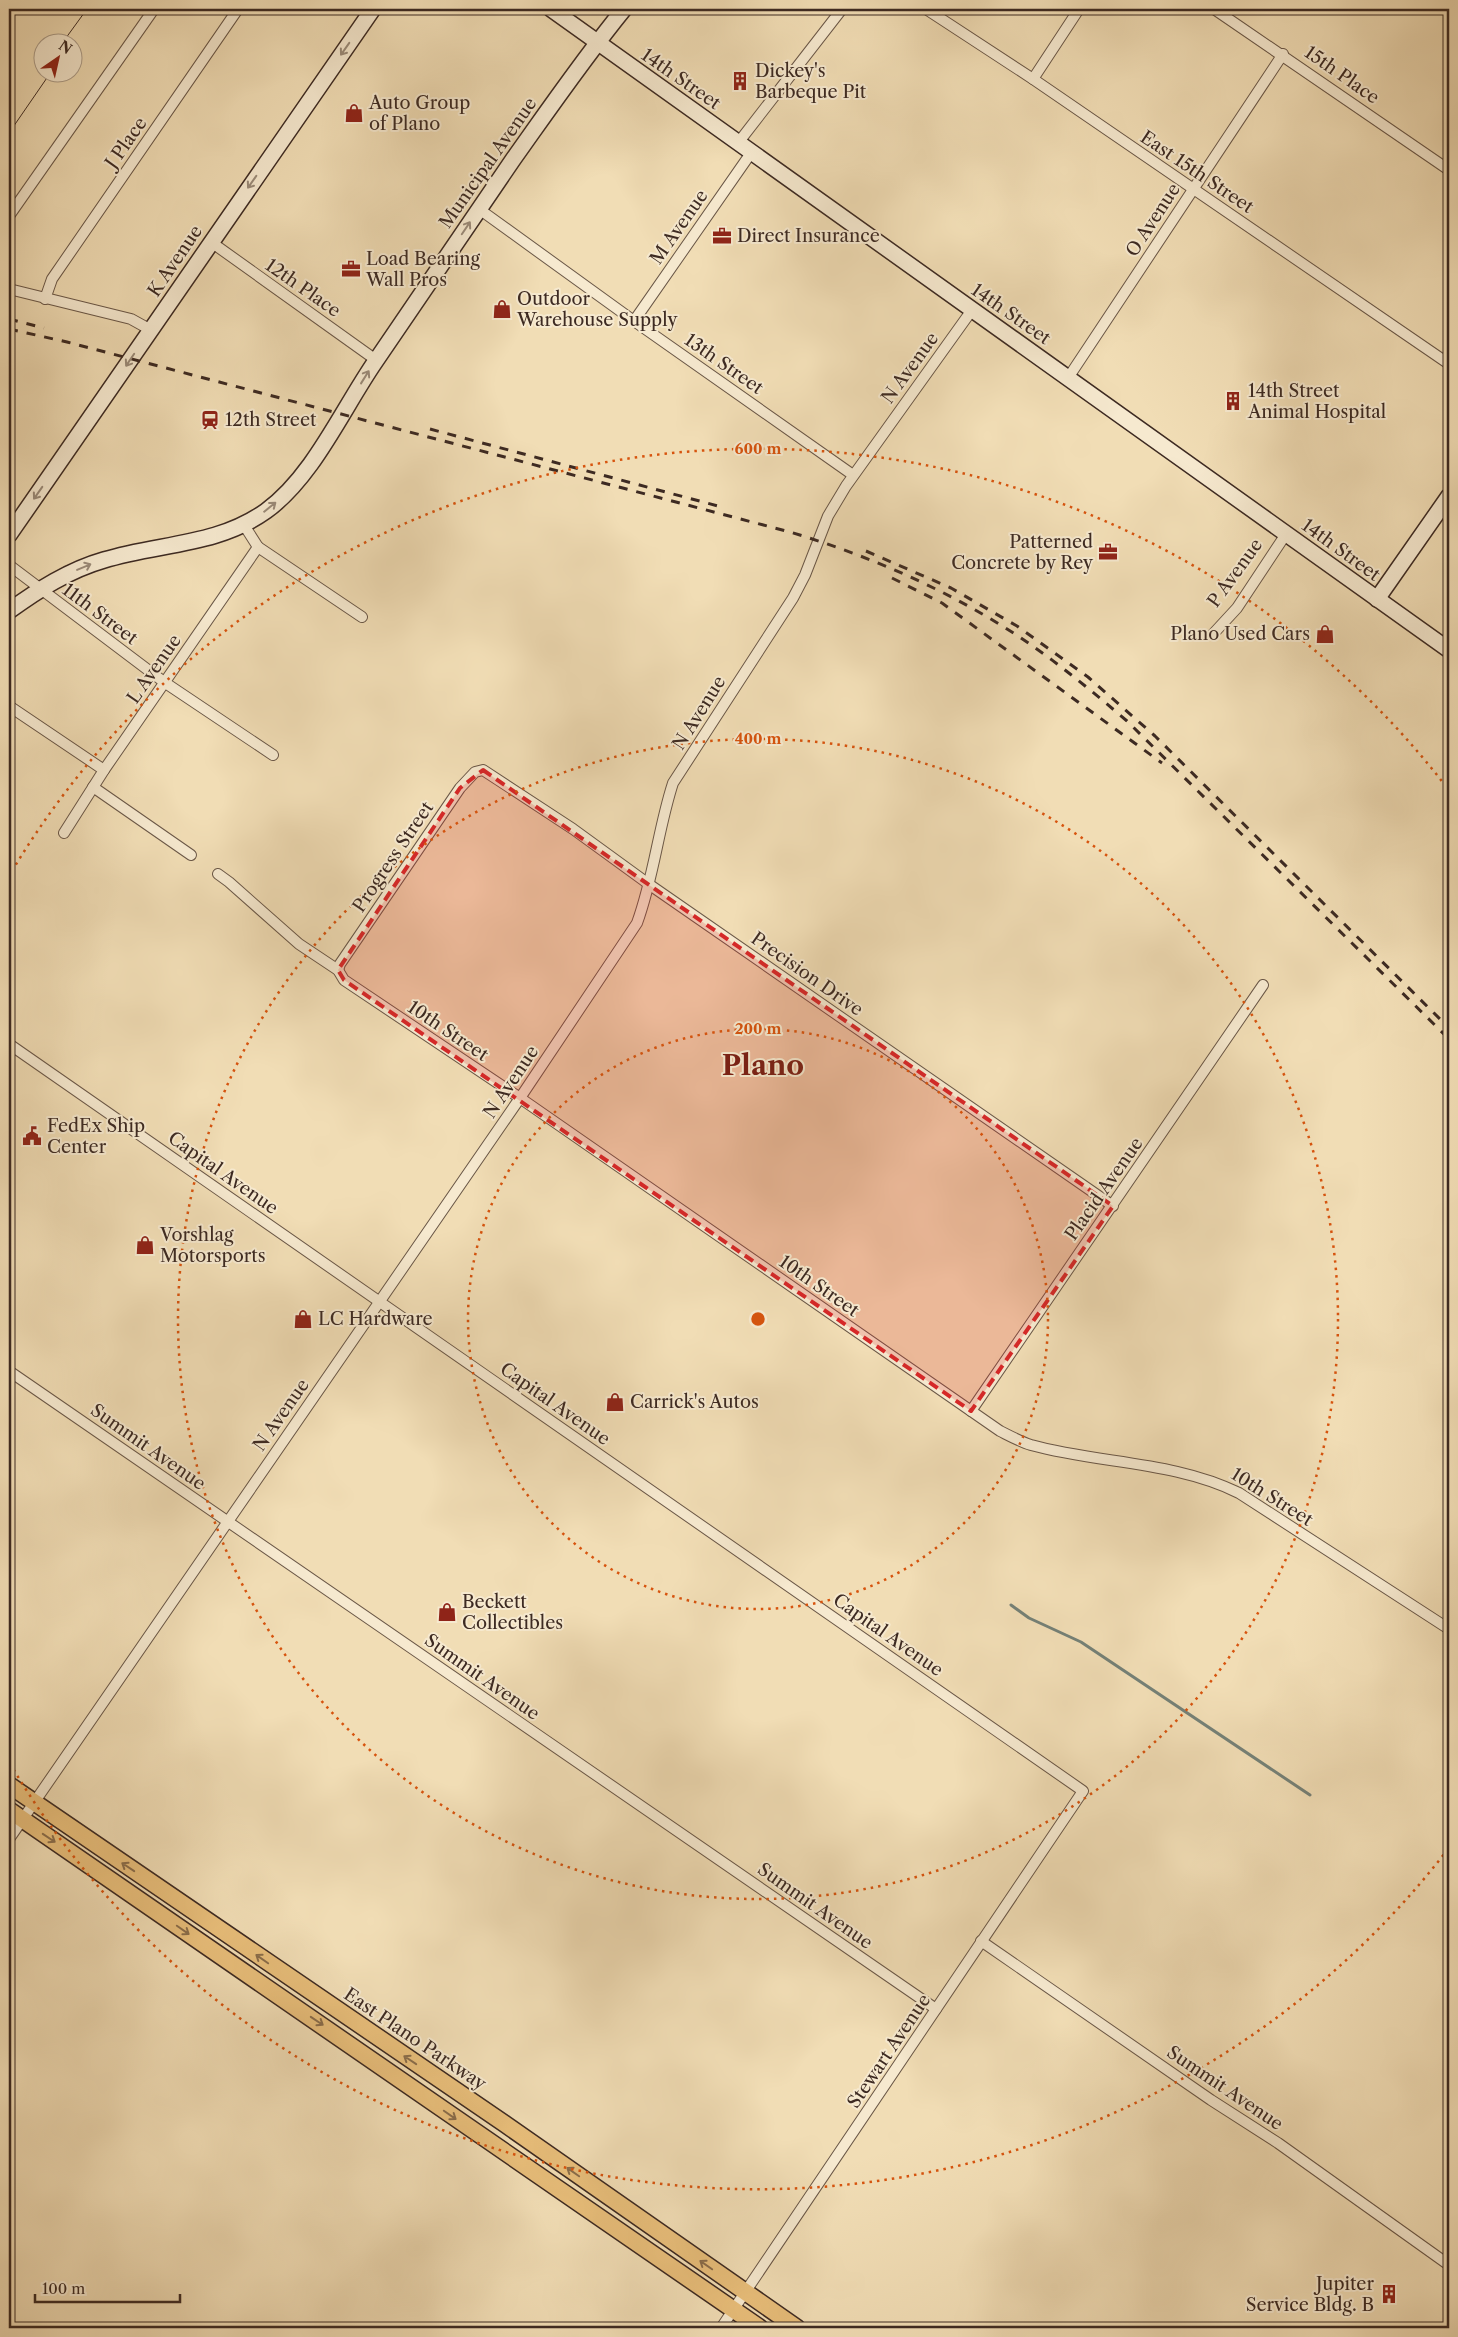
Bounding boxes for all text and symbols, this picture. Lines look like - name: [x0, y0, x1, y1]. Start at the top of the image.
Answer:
- north arrow: [32, 32, 82, 82]
- text: N: [55, 36, 75, 58]
- street label: 15th Place: [1300, 41, 1384, 109]
- one-way arrow: [340, 42, 350, 56]
- street label: 14th Street: [637, 44, 725, 115]
- place label: Dickey's Barbeque Pit: [755, 60, 867, 103]
- building icon: Dickey's Barbeque Pit: [729, 70, 751, 92]
- place label: Auto Group of Plano: [368, 92, 470, 135]
- street label: Municipal Avenue: [435, 93, 541, 233]
- shop icon: Auto Group of Plano: [343, 102, 365, 124]
- street label: J Place: [99, 113, 152, 175]
- street label: East 15th Street: [1136, 126, 1258, 218]
- one-way arrow: [247, 175, 257, 189]
- street label: O Avenue: [1121, 179, 1185, 261]
- street label: M Avenue: [645, 185, 713, 269]
- street label: K Avenue: [143, 221, 207, 301]
- one-way arrow: [461, 221, 471, 235]
- office icon: Direct Insurance: [711, 225, 733, 247]
- place label: Direct Insurance: [737, 225, 880, 247]
- place label: Load Bearing Wall Pros: [365, 248, 481, 291]
- street label: 12th Place: [261, 254, 345, 322]
- office icon: Load Bearing Wall Pros: [340, 258, 362, 280]
- street label: 14th Street: [967, 279, 1055, 350]
- place label: Outdoor Warehouse Supply: [516, 288, 678, 331]
- shop icon: Outdoor Warehouse Supply: [491, 298, 513, 320]
- street label: N Avenue: [877, 328, 943, 408]
- street label: 13th Street: [680, 329, 768, 399]
- one-way arrow: [125, 352, 135, 366]
- one-way arrow: [360, 370, 371, 384]
- place label: 14th Street Animal Hospital: [1247, 380, 1386, 423]
- building icon: 14th Street Animal Hospital: [1222, 390, 1244, 412]
- station icon: 12th Street: [199, 409, 221, 431]
- place label: 12th Street: [225, 409, 317, 431]
- text: 600 m: [735, 439, 781, 458]
- one-way arrow: [33, 486, 43, 500]
- one-way arrow: [263, 502, 276, 513]
- street label: 14th Street: [1298, 514, 1385, 586]
- place label: Patterned Concrete by Rey: [951, 531, 1094, 574]
- street label: P Avenue: [1203, 534, 1267, 612]
- office icon: Patterned Concrete by Rey: [1097, 541, 1119, 563]
- one-way arrow: [76, 562, 91, 572]
- street label: 11th Street: [58, 579, 142, 650]
- place label: Plano Used Cars: [1170, 623, 1310, 645]
- shop icon: Plano Used Cars: [1314, 623, 1336, 645]
- street label: L Avenue: [122, 630, 186, 708]
- street label: N Avenue: [668, 672, 730, 754]
- text: 400 m: [735, 729, 781, 748]
- street label: Progress Street: [348, 797, 438, 916]
- street label: Precision Drive: [747, 927, 867, 1021]
- street label: 10th Street: [404, 996, 493, 1066]
- text: 200 m: [735, 1019, 781, 1038]
- street label: N Avenue: [479, 1041, 543, 1123]
- district label: Plano: [722, 1048, 804, 1082]
- place label: FedEx Ship Center: [47, 1115, 145, 1158]
- public building icon: FedEx Ship Center: [21, 1125, 43, 1147]
- street label: Capital Avenue: [164, 1127, 282, 1219]
- street label: Placid Avenue: [1060, 1133, 1148, 1245]
- place label: Vorshlag Motorsports: [159, 1224, 266, 1267]
- shop icon: Vorshlag Motorsports: [134, 1234, 156, 1256]
- street label: 10th Street: [775, 1250, 864, 1322]
- shop icon: LC Hardware: [292, 1308, 314, 1330]
- place label: LC Hardware: [318, 1308, 433, 1330]
- centre of rings: [749, 1310, 767, 1328]
- street label: Capital Avenue: [496, 1358, 614, 1450]
- street label: N Avenue: [248, 1375, 314, 1455]
- shop icon: Carrick's Autos: [604, 1391, 626, 1413]
- place label: Carrick's Autos: [630, 1391, 759, 1413]
- street label: Summit Avenue: [86, 1399, 210, 1495]
- street label: 10th Street: [1227, 1463, 1318, 1531]
- street label: Capital Avenue: [829, 1589, 947, 1681]
- place label: Beckett Collectibles: [462, 1591, 563, 1634]
- shop icon: Beckett Collectibles: [436, 1601, 458, 1623]
- street label: Summit Avenue: [420, 1629, 544, 1725]
- one-way arrow: [42, 1833, 56, 1843]
- street label: Summit Avenue: [753, 1858, 877, 1954]
- one-way arrow: [121, 1862, 135, 1872]
- one-way arrow: [176, 1925, 190, 1935]
- one-way arrow: [255, 1954, 269, 1964]
- street label: East Plano Parkway: [340, 1983, 491, 2095]
- street label: Stewart Avenue: [843, 1990, 935, 2112]
- one-way arrow: [310, 2016, 324, 2026]
- street label: Summit Avenue: [1163, 2041, 1287, 2135]
- one-way arrow: [403, 2055, 417, 2065]
- one-way arrow: [443, 2110, 457, 2120]
- one-way arrow: [566, 2167, 580, 2177]
- one-way arrow: [699, 2260, 713, 2270]
- scale bar: [35, 2272, 180, 2304]
- place label: Jupiter Service Bldg. B: [1246, 2273, 1374, 2316]
- text: 100 m: [42, 2279, 85, 2298]
- building icon: Jupiter Service Bldg. B: [1378, 2283, 1400, 2305]

